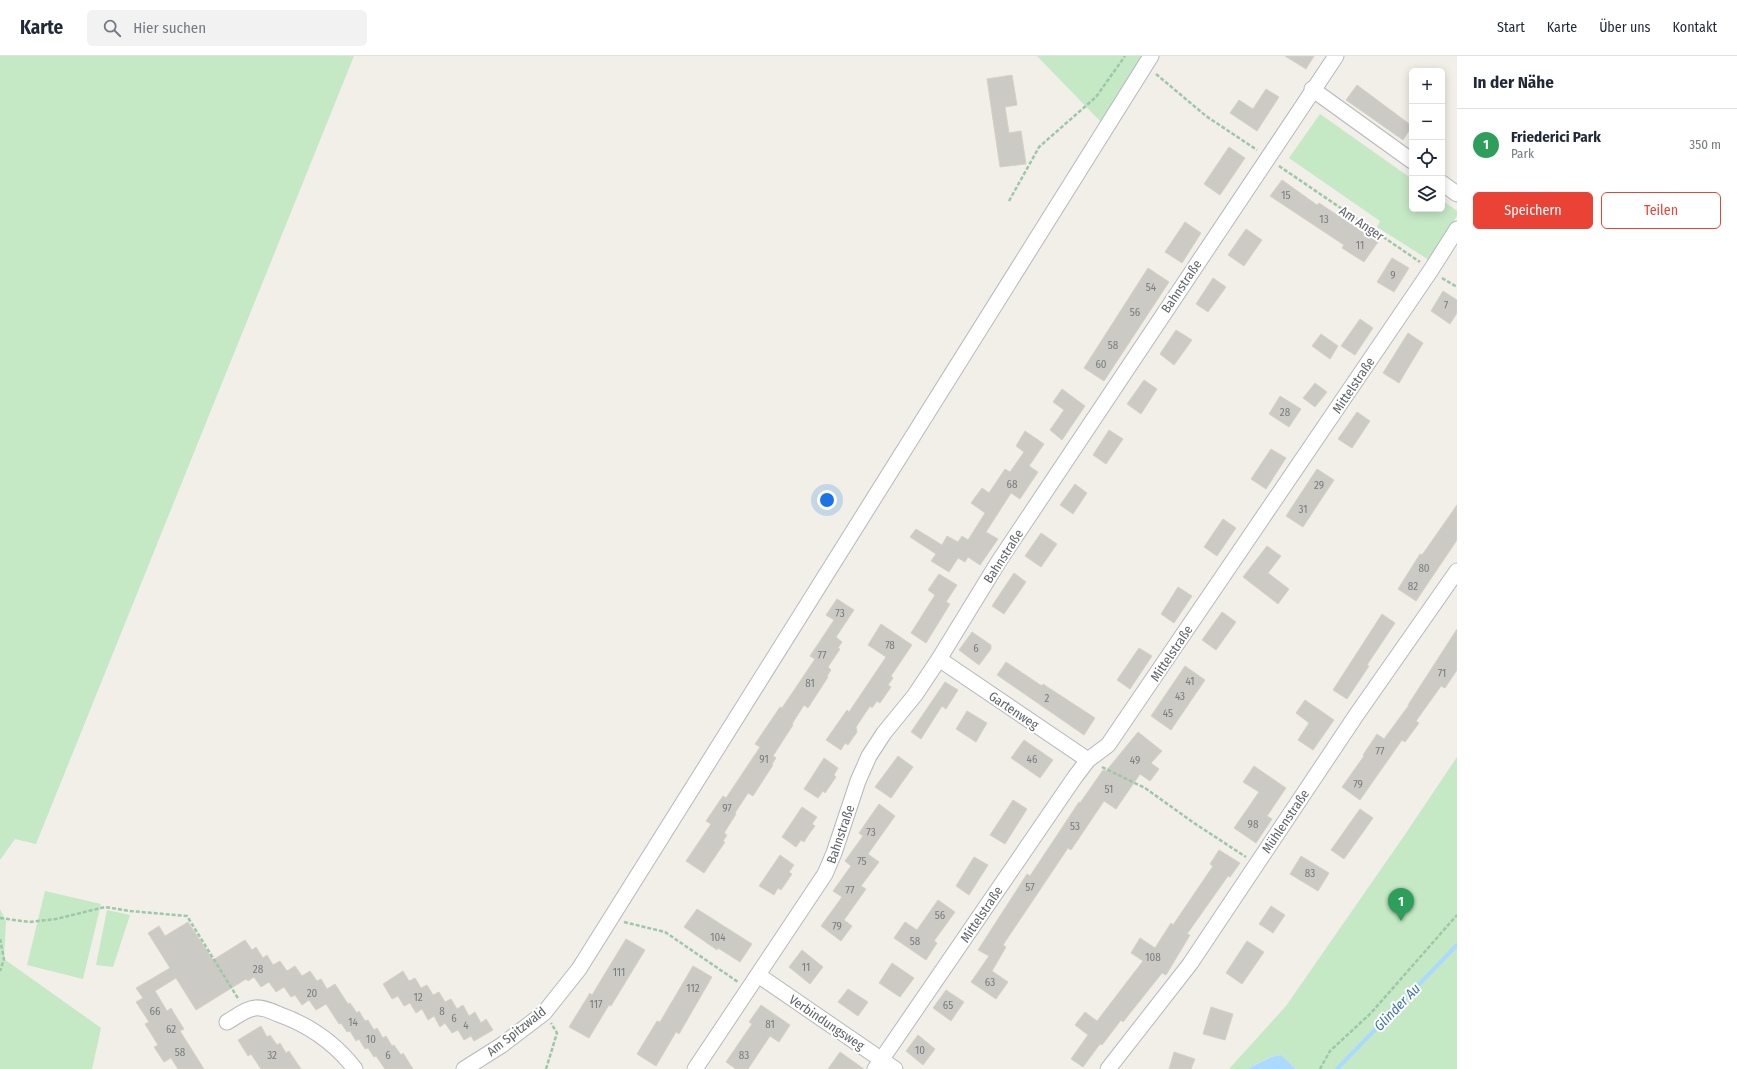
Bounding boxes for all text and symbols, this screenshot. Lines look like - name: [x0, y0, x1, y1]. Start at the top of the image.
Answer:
- search box: [87, 10, 367, 46]
- text: Karte: [20, 16, 63, 39]
- icon: search: [101, 17, 123, 39]
- text: Hier suchen: [133, 19, 206, 37]
- text: Start: [1497, 19, 1525, 36]
- text: Karte: [1547, 19, 1577, 36]
- text: Über uns: [1599, 19, 1651, 36]
- text: Kontakt: [1673, 19, 1717, 36]
- map controls: [1409, 68, 1445, 212]
- button: +: [1409, 68, 1445, 104]
- text: In der Nähe: [1473, 72, 1554, 93]
- button: −: [1409, 104, 1445, 140]
- text: Friederici Park: [1511, 128, 1601, 146]
- text: 1: [1483, 137, 1489, 152]
- text: 350 m: [1689, 137, 1721, 152]
- button: locate: [1409, 140, 1445, 176]
- text: Park: [1511, 146, 1534, 161]
- button: layers: [1409, 176, 1445, 212]
- house number: 15: [1281, 189, 1291, 202]
- button: Speichern: [1473, 192, 1593, 229]
- button: Teilen: [1601, 192, 1721, 229]
- street label: Am Anger: [1337, 203, 1387, 244]
- house number: 13: [1319, 213, 1329, 226]
- house number: 11: [1356, 239, 1364, 252]
- street label: Bahnstraße: [1158, 257, 1205, 316]
- house number: 9: [1390, 269, 1396, 282]
- house number: 54: [1146, 281, 1157, 294]
- house number: 7: [1444, 299, 1449, 312]
- house number: 56: [1130, 306, 1141, 319]
- house number: 58: [1108, 339, 1119, 352]
- street label: Mittelstraße: [1329, 354, 1378, 416]
- house number: 60: [1095, 358, 1107, 371]
- house number: 28: [1280, 406, 1291, 419]
- house number: 68: [1007, 478, 1018, 491]
- house number: 29: [1314, 479, 1324, 492]
- your location: [817, 490, 837, 510]
- house number: 31: [1299, 503, 1308, 516]
- street label: Bahnstraße: [981, 527, 1026, 586]
- house number: 80: [1418, 562, 1430, 575]
- house number: 82: [1408, 580, 1418, 593]
- house number: 73: [835, 607, 845, 620]
- street label: Mittelstraße: [1147, 622, 1196, 684]
- house number: 78: [885, 639, 895, 652]
- house number: 6: [973, 642, 979, 655]
- house number: 77: [818, 649, 827, 662]
- house number: 71: [1438, 667, 1446, 680]
- house number: 41: [1185, 675, 1195, 688]
- house number: 81: [805, 677, 815, 690]
- street label: Gartenweg: [986, 688, 1042, 733]
- house number: 43: [1175, 690, 1185, 703]
- house number: 2: [1045, 692, 1050, 705]
- house number: 45: [1163, 707, 1173, 720]
- house number: 77: [1376, 745, 1385, 758]
- house number: 91: [759, 753, 769, 766]
- house number: 46: [1027, 753, 1038, 766]
- house number: 49: [1130, 754, 1140, 767]
- house number: 79: [1353, 778, 1363, 791]
- house number: 51: [1105, 783, 1113, 796]
- street label: Mühlenstraße: [1259, 787, 1312, 856]
- house number: 97: [722, 802, 732, 815]
- street label: Bahnstraße: [823, 803, 857, 865]
- house number: 98: [1248, 818, 1259, 831]
- house number: 53: [1070, 820, 1080, 833]
- house number: 73: [866, 826, 876, 839]
- house number: 75: [857, 855, 867, 868]
- house number: 83: [1305, 867, 1315, 880]
- house number: 57: [1025, 881, 1035, 894]
- street label: Mittelstraße: [957, 883, 1006, 945]
- house number: 77: [846, 884, 855, 897]
- pin: 1: [1388, 888, 1414, 921]
- house number: 56: [935, 909, 946, 922]
- house number: 79: [832, 920, 842, 933]
- house number: 104: [710, 931, 726, 944]
- house number: 58: [910, 935, 921, 948]
- house number: 108: [1145, 951, 1161, 964]
- house number: 11: [802, 961, 810, 974]
- house number: 28: [253, 963, 264, 976]
- house number: 111: [613, 966, 625, 979]
- house number: 63: [985, 976, 995, 989]
- water label: Glinder Au: [1371, 980, 1424, 1035]
- house number: 112: [686, 982, 700, 995]
- house number: 20: [307, 987, 318, 1000]
- house number: 12: [413, 991, 423, 1004]
- street label: Verbindungsweg: [786, 992, 868, 1054]
- house number: 117: [590, 998, 603, 1011]
- house number: 65: [943, 999, 953, 1012]
- street label: Am Spitzwald: [484, 1004, 549, 1059]
- house number: 66: [150, 1005, 161, 1018]
- house number: 8: [439, 1005, 445, 1018]
- house number: 6: [451, 1012, 457, 1025]
- house number: 14: [348, 1016, 358, 1029]
- house number: 81: [765, 1018, 775, 1031]
- house number: 4: [463, 1019, 469, 1032]
- house number: 62: [166, 1023, 176, 1036]
- house number: 10: [366, 1033, 376, 1046]
- house number: 10: [915, 1044, 925, 1057]
- house number: 58: [175, 1046, 186, 1059]
- house number: 32: [267, 1049, 277, 1062]
- house number: 6: [385, 1049, 391, 1062]
- house number: 83: [739, 1049, 749, 1062]

